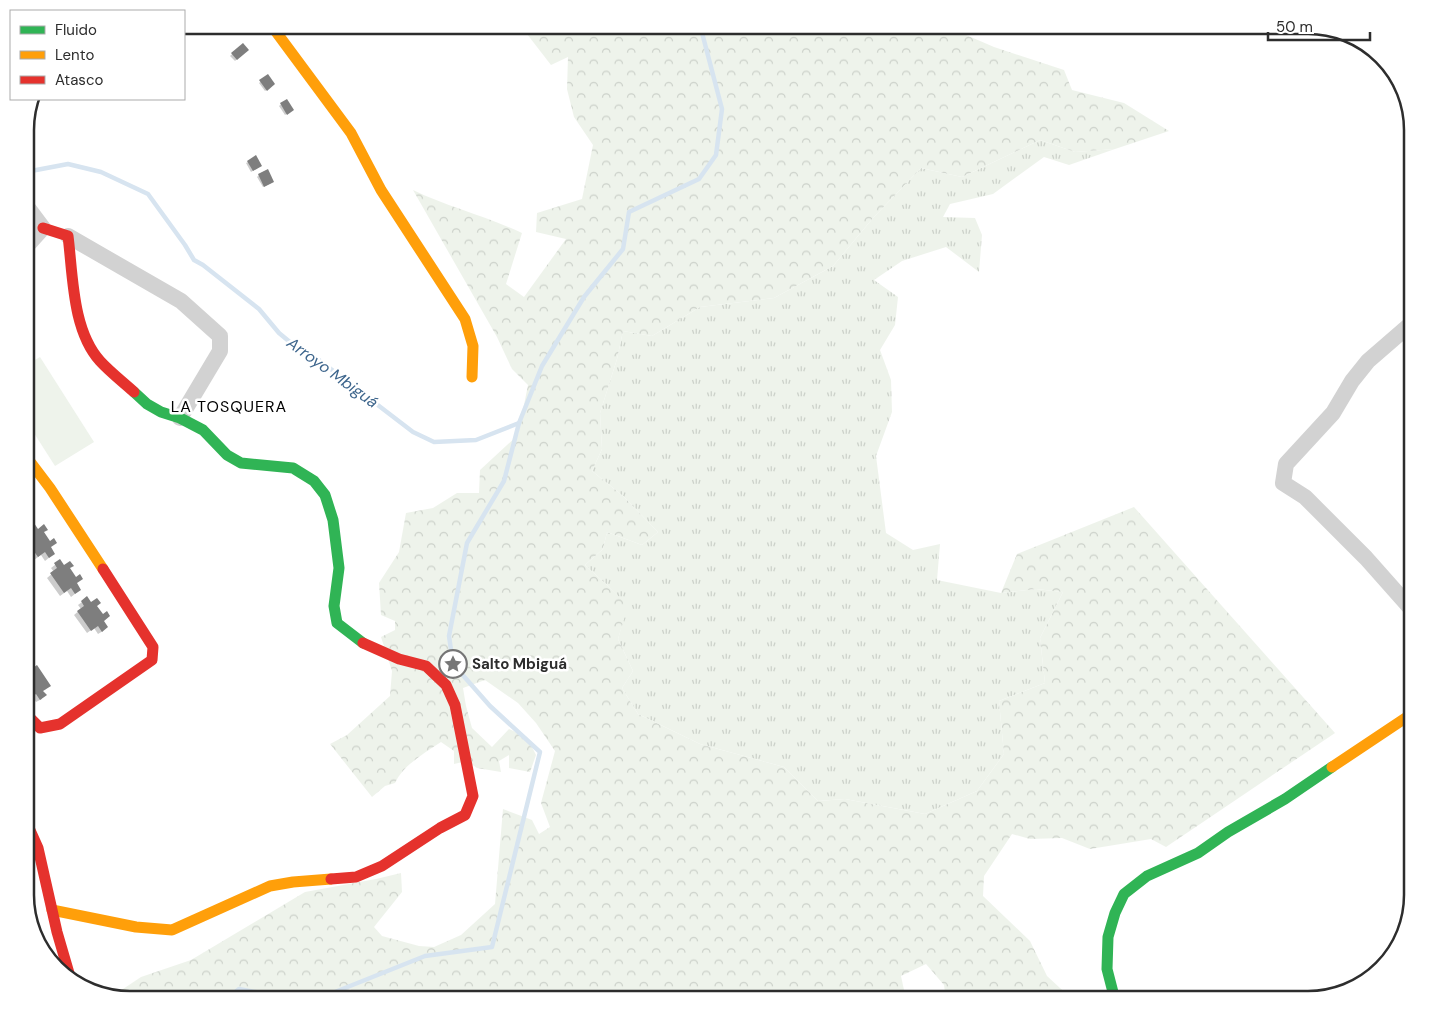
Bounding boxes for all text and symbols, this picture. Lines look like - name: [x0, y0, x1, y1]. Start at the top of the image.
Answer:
- legend: [10, 10, 185, 100]
- scale bar: [1268, 10, 1370, 42]
- text: 50 m: [1276, 17, 1313, 37]
- text: Fluido: [55, 20, 97, 40]
- text: Lento: [55, 45, 94, 65]
- text: Atasco: [55, 70, 103, 90]
- water label: Arroyo Mbiguá: [282, 332, 383, 413]
- district label: LA TOSQUERA: [171, 396, 287, 417]
- place icon: Salto Mbiguá: [438, 649, 468, 679]
- place label: Salto Mbiguá: [472, 654, 567, 674]

